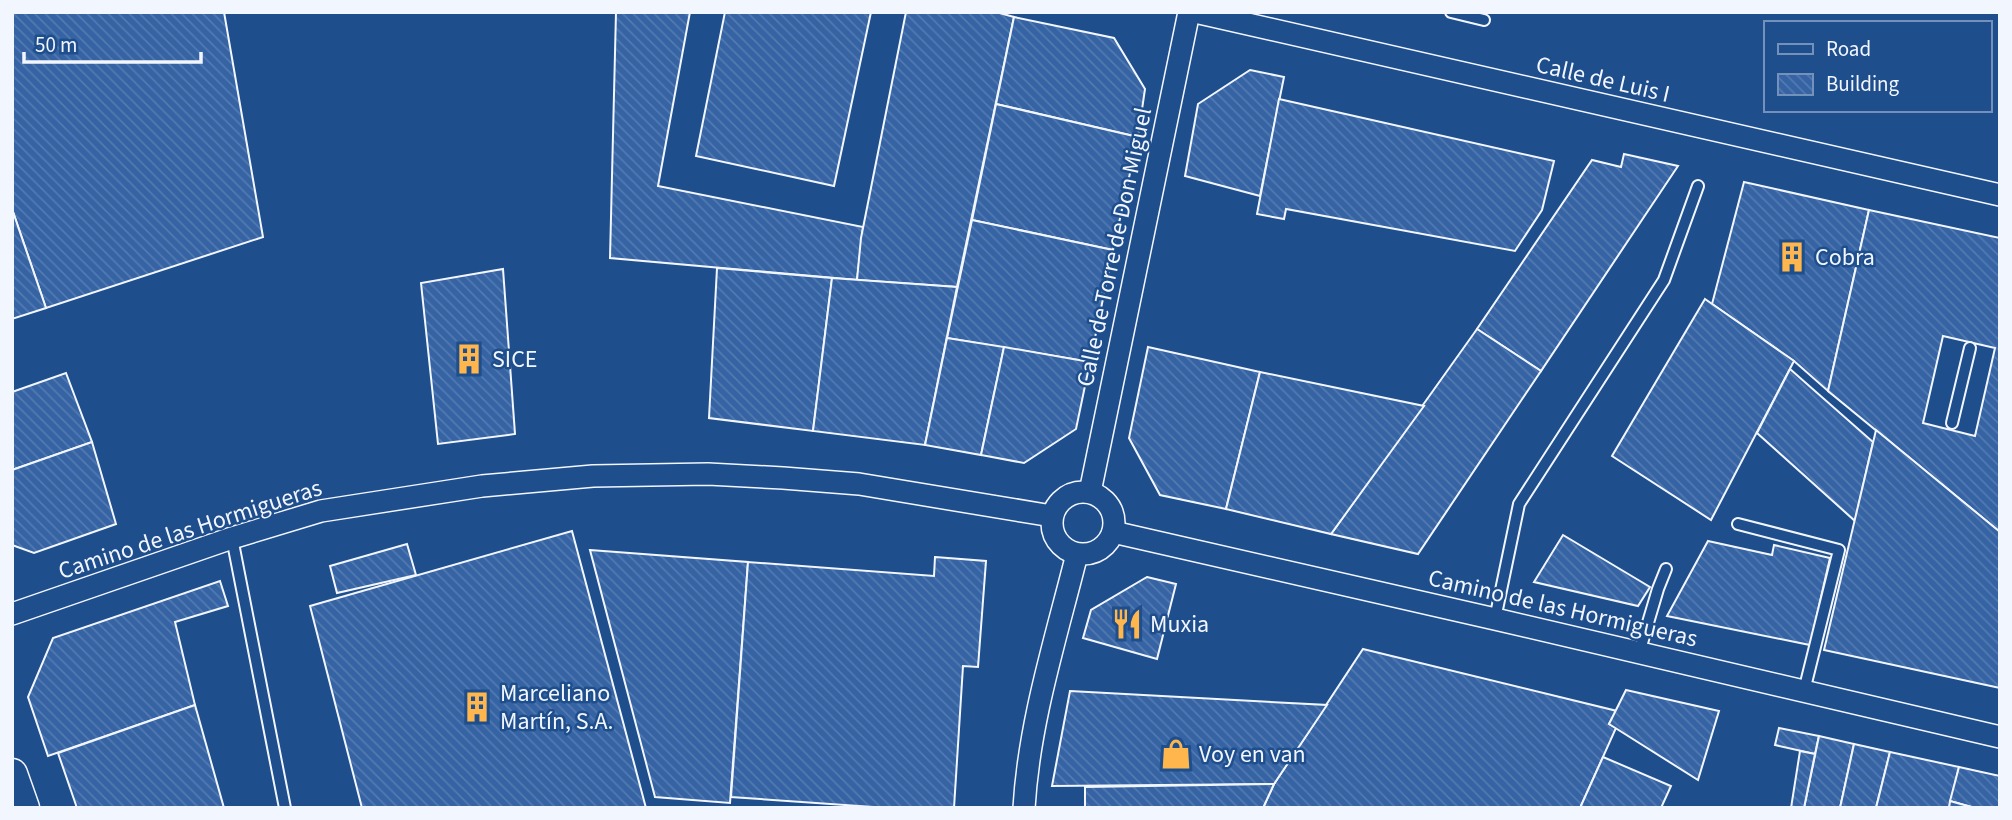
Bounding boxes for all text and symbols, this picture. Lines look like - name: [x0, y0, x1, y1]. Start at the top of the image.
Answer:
- scale bar: [24, 21, 201, 65]
- legend: [1764, 21, 1991, 112]
- text: 50 m: [35, 30, 77, 60]
- text: Road: [1826, 34, 1871, 64]
- street label: Calle de Luis I: [1533, 47, 1673, 112]
- text: Building: [1826, 69, 1900, 99]
- street label: Calle de Torre de Don Miguel: [1068, 104, 1161, 390]
- building icon: Cobra: [1775, 240, 1809, 274]
- place label: Cobra: [1815, 240, 1875, 275]
- building icon: SICE: [452, 342, 486, 376]
- place label: SICE: [492, 342, 537, 377]
- street label: Camino de las Hormigueras: [54, 470, 327, 589]
- street label: Camino de las Hormigueras: [1425, 560, 1701, 657]
- restaurant icon: Muxia: [1110, 607, 1144, 641]
- place label: Muxia: [1150, 607, 1209, 642]
- place label: Marceliano Martín, S.A.: [500, 676, 614, 739]
- building icon: Marceliano Martín, S.A.: [460, 690, 494, 724]
- shop icon: Voy en van: [1159, 737, 1193, 771]
- place label: Voy en van: [1199, 737, 1306, 772]

